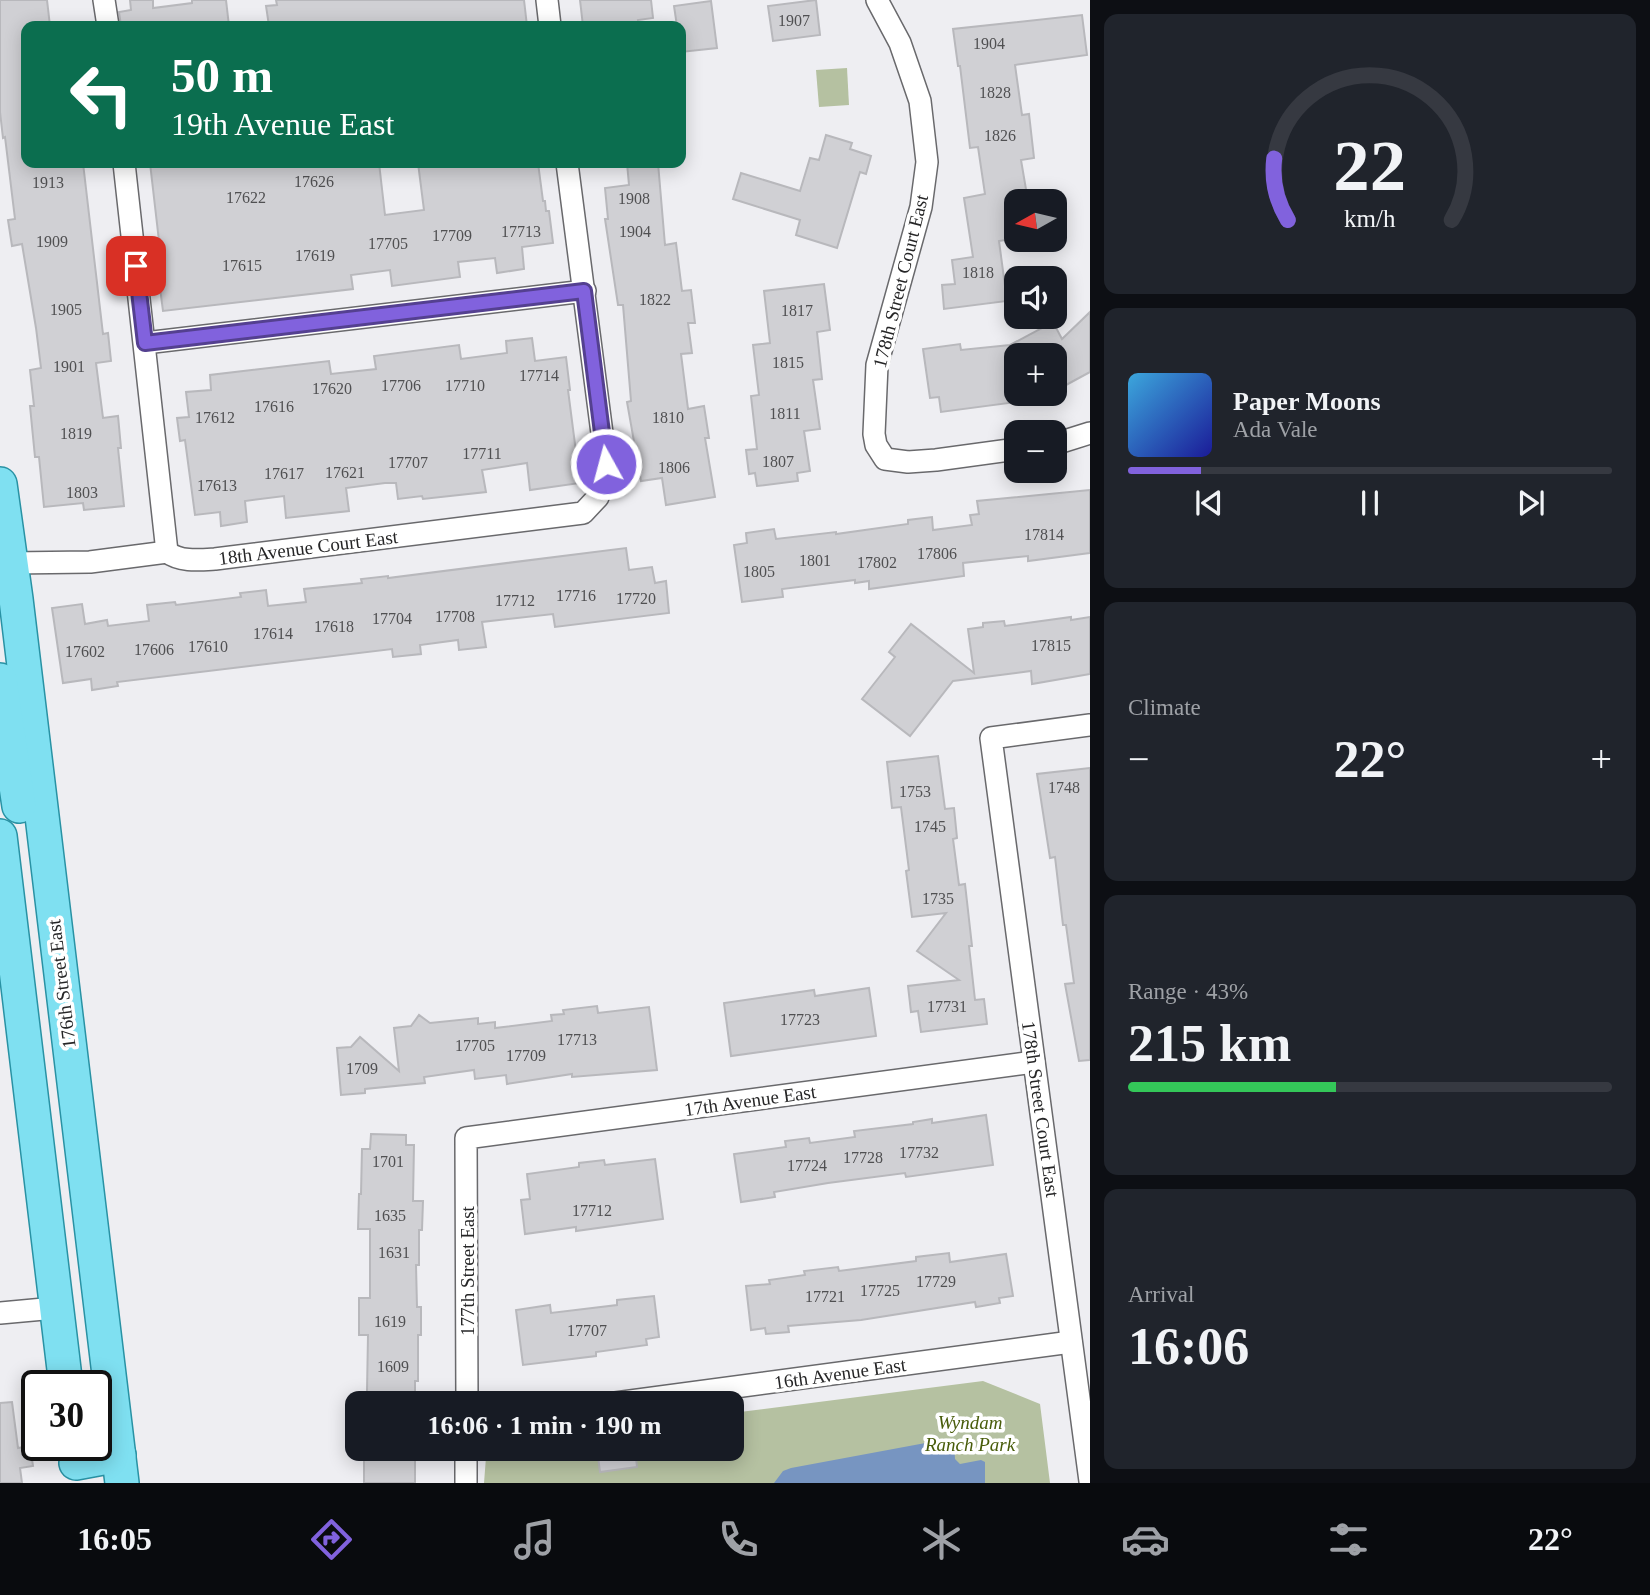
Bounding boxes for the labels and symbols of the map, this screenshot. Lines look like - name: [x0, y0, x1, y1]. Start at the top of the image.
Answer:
- house number: 1907: [778, 12, 810, 29]
- house number: 1904: [973, 35, 1005, 52]
- house number: 1828: [979, 84, 1011, 101]
- house number: 1826: [984, 127, 1016, 144]
- house number: 17626: [294, 173, 334, 190]
- house number: 1913: [32, 174, 64, 191]
- house number: 17622: [226, 189, 266, 206]
- north arrow: [1004, 189, 1068, 252]
- house number: 1908: [618, 190, 650, 207]
- street label: 178th Street Court East: [869, 192, 932, 370]
- house number: 17713: [501, 223, 541, 240]
- house number: 1904: [619, 223, 651, 240]
- house number: 17709: [432, 227, 472, 244]
- house number: 1909: [36, 233, 68, 250]
- house number: 17705: [368, 235, 408, 252]
- pin: [106, 236, 166, 296]
- house number: 17619: [295, 247, 335, 264]
- house number: 17615: [222, 257, 262, 274]
- house number: 1818: [962, 264, 994, 281]
- house number: 1822: [639, 291, 671, 308]
- house number: 1905: [50, 301, 82, 318]
- house number: 1817: [781, 302, 813, 319]
- house number: 1815: [772, 354, 804, 371]
- house number: 1901: [53, 358, 85, 375]
- house number: 17714: [519, 367, 559, 384]
- house number: 17706: [381, 377, 421, 394]
- house number: 17710: [445, 377, 485, 394]
- house number: 17620: [312, 380, 352, 397]
- house number: 17616: [254, 398, 294, 415]
- house number: 1811: [769, 405, 801, 422]
- house number: 17612: [195, 409, 235, 426]
- house number: 1810: [652, 409, 684, 426]
- house number: 1819: [60, 425, 92, 442]
- position arrow: [569, 427, 643, 501]
- house number: 17711: [462, 445, 502, 462]
- house number: 1807: [762, 453, 794, 470]
- house number: 17707: [388, 454, 428, 471]
- house number: 1806: [658, 459, 690, 476]
- house number: 17621: [325, 464, 365, 481]
- house number: 17617: [264, 465, 304, 482]
- house number: 17613: [197, 477, 237, 494]
- house number: 1803: [66, 484, 98, 501]
- street label: 18th Avenue Court East: [217, 526, 400, 569]
- house number: 17814: [1024, 526, 1064, 543]
- house number: 17806: [917, 545, 957, 562]
- house number: 1801: [799, 552, 831, 569]
- house number: 17802: [857, 554, 897, 571]
- house number: 1805: [743, 563, 775, 580]
- house number: 17716: [556, 587, 596, 604]
- house number: 17720: [616, 590, 656, 607]
- house number: 17712: [495, 592, 535, 609]
- house number: 17708: [435, 608, 475, 625]
- house number: 17704: [372, 610, 412, 627]
- house number: 17618: [314, 618, 354, 635]
- house number: 17614: [253, 625, 293, 642]
- house number: 17815: [1031, 637, 1071, 654]
- house number: 17610: [188, 638, 228, 655]
- house number: 17606: [134, 641, 174, 658]
- house number: 17602: [65, 643, 105, 660]
- house number: 1748: [1048, 779, 1080, 796]
- house number: 1753: [899, 783, 931, 800]
- house number: 1745: [914, 818, 946, 835]
- house number: 1735: [922, 890, 954, 907]
- street label: 176th Street East: [43, 918, 80, 1050]
- house number: 17731: [927, 998, 967, 1015]
- house number: 17723: [780, 1011, 820, 1028]
- street label: 178th Street Court East: [1018, 1020, 1063, 1199]
- house number: 17713: [557, 1031, 597, 1048]
- house number: 17705: [455, 1037, 495, 1054]
- house number: 17709: [506, 1047, 546, 1064]
- house number: 1709: [346, 1060, 378, 1077]
- street label: 17th Avenue East: [683, 1081, 818, 1120]
- house number: 17732: [899, 1144, 939, 1161]
- house number: 17728: [843, 1149, 883, 1166]
- house number: 1701: [372, 1153, 404, 1170]
- house number: 17724: [787, 1157, 827, 1174]
- house number: 17712: [572, 1202, 612, 1219]
- street label: 177th Street East: [457, 1205, 478, 1336]
- house number: 1635: [374, 1207, 406, 1224]
- house number: 1631: [378, 1244, 410, 1261]
- house number: 17729: [916, 1273, 956, 1290]
- house number: 17725: [860, 1282, 900, 1299]
- house number: 17721: [805, 1288, 845, 1305]
- house number: 1619: [374, 1313, 406, 1330]
- house number: 17707: [567, 1322, 607, 1339]
- street label: 16th Avenue East: [773, 1354, 908, 1393]
- house number: 1609: [377, 1358, 409, 1375]
- speed limit sign: 30: [21, 1370, 112, 1461]
- park label: Wyndam Ranch Park: [924, 1412, 1016, 1455]

